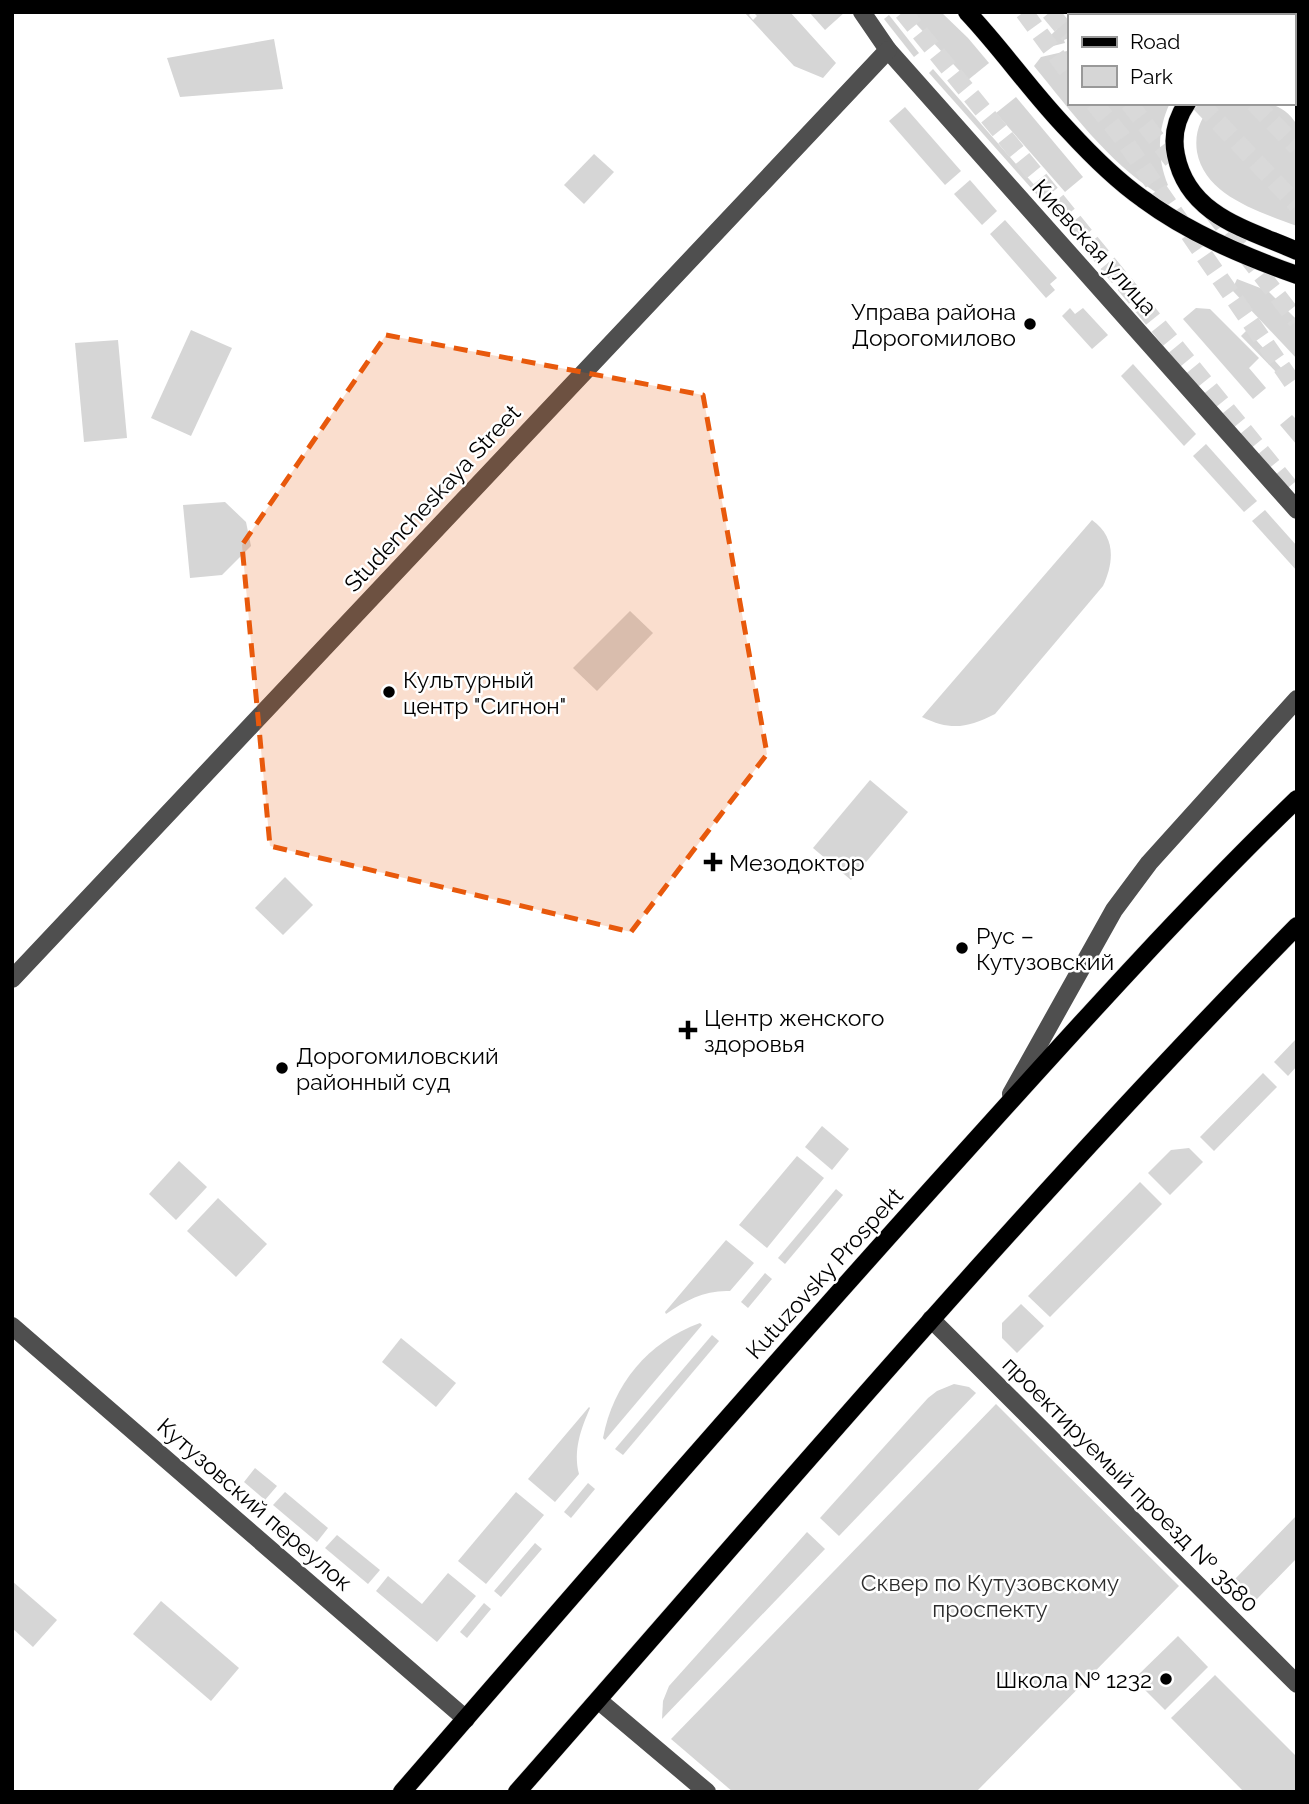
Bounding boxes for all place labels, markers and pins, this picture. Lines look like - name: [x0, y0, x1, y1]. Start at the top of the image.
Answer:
- place label: Управа района Дорогомилово: [851, 298, 1016, 351]
- marker: Управа района Дорогомилово: [1022, 316, 1038, 332]
- place label: Культурный центр "Сигнон": [403, 666, 566, 719]
- marker: Культурный центр "Сигнон": [381, 684, 397, 700]
- place label: Мезодоктор: [729, 849, 865, 876]
- marker: Мезодоктор: [703, 852, 723, 872]
- place label: Рус – Кутузовский: [976, 922, 1114, 975]
- marker: Рус – Кутузовский: [954, 940, 970, 956]
- place label: Центр женского здоровья: [704, 1004, 885, 1057]
- marker: Центр женского здоровья: [678, 1020, 698, 1040]
- place label: Дорогомиловский районный суд: [296, 1042, 499, 1095]
- marker: Дорогомиловский районный суд: [274, 1060, 290, 1076]
- place label: Школа № 1232: [995, 1666, 1152, 1693]
- marker: Школа № 1232: [1158, 1671, 1174, 1687]

